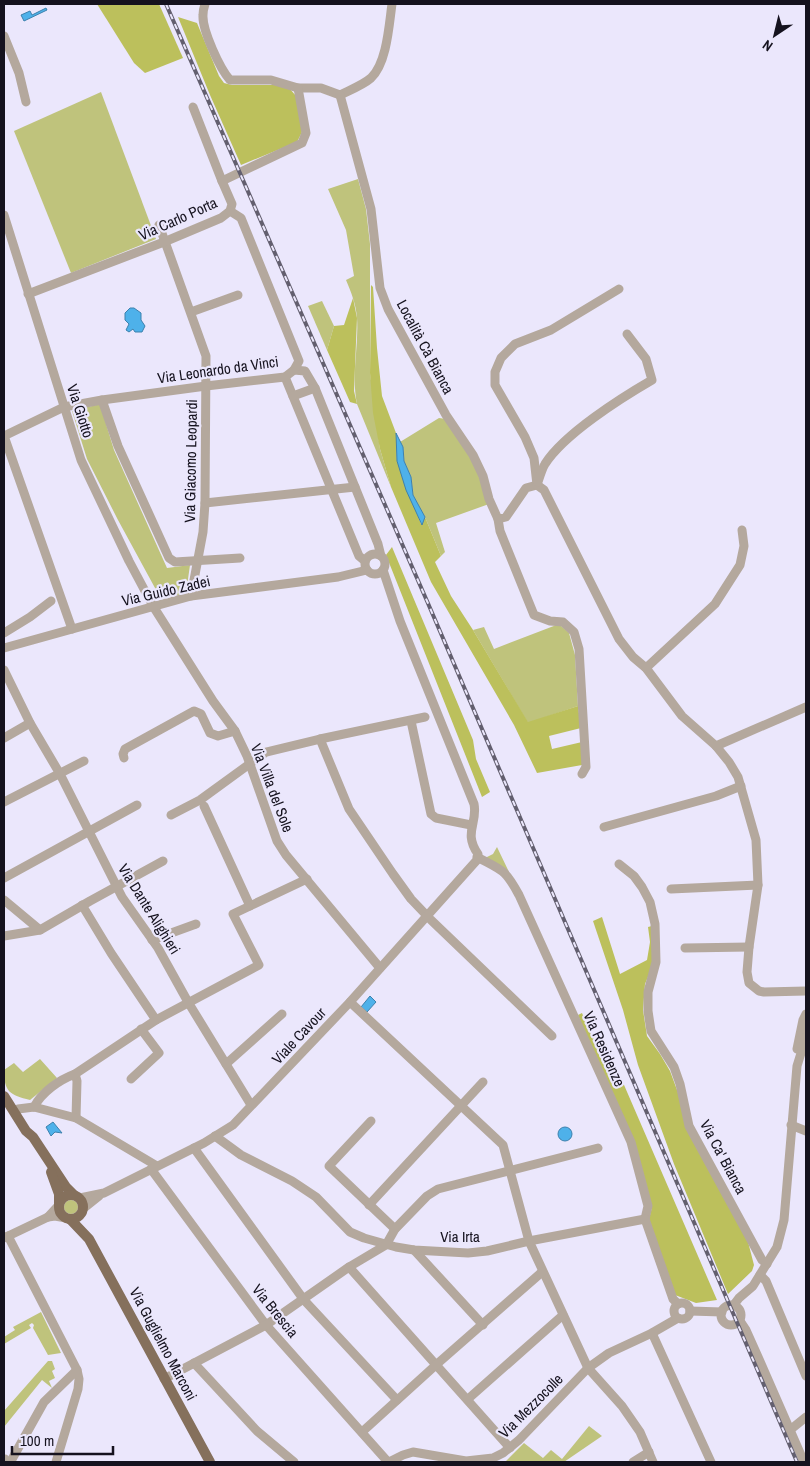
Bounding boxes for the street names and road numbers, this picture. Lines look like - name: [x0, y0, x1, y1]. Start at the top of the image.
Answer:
- street label: Via Carlo Porta: [135, 192, 221, 245]
- street label: Località Cà Bianca: [392, 296, 459, 398]
- street label: Via Leonardo da Vinci: [156, 351, 280, 388]
- street label: Via Giotto: [62, 381, 99, 440]
- street label: Via Giacomo Leopardi: [179, 399, 202, 523]
- street label: Via Guido Zadei: [120, 570, 212, 611]
- street label: Via Villa del Sole: [246, 741, 299, 835]
- street label: Via Dante Alighieri: [113, 859, 186, 958]
- street label: Viale Cavour: [267, 1003, 330, 1069]
- street label: Via Residenze: [578, 1008, 630, 1090]
- street label: Via Ca' Bianca: [695, 1116, 752, 1198]
- street label: Via Irta: [440, 1226, 480, 1247]
- street label: Via Brescia: [247, 1279, 304, 1342]
- street label: Via Guglielmo Marconi: [125, 1283, 202, 1404]
- street label: Via Mezzocolle: [494, 1369, 568, 1442]

